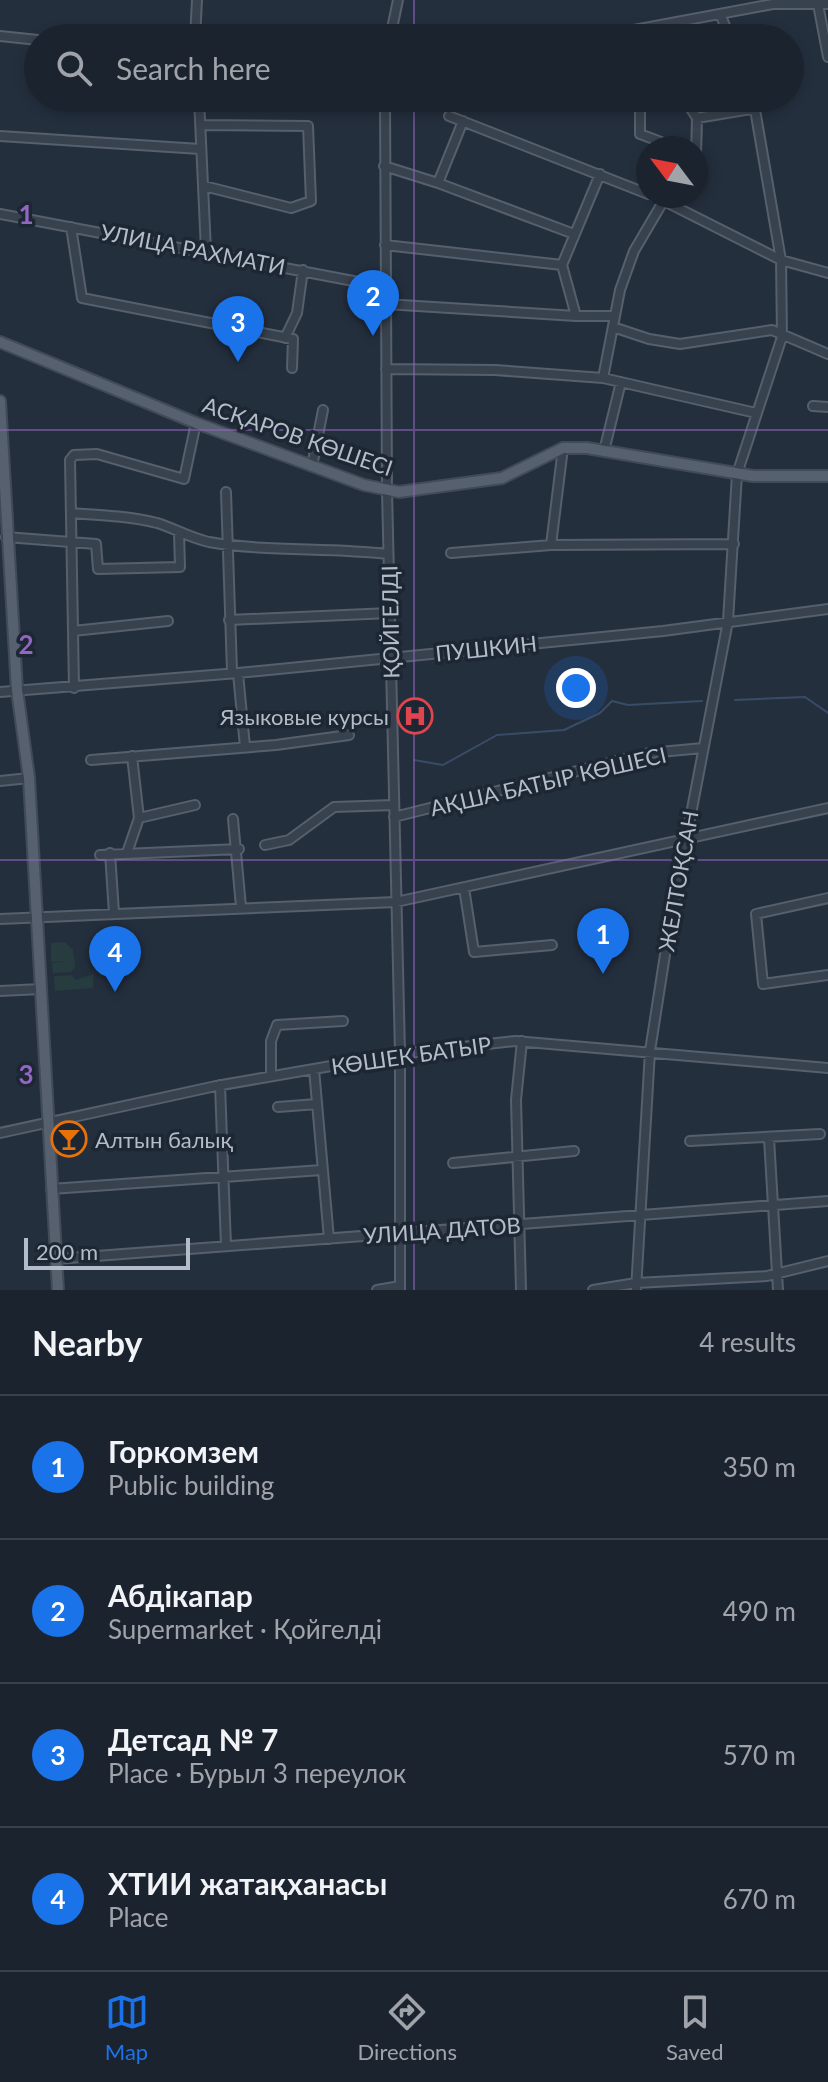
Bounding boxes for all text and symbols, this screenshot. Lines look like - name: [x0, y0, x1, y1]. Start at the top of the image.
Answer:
- search box: [24, 24, 804, 112]
- icon: search: [52, 46, 96, 90]
- text: Search here: [116, 50, 271, 86]
- north arrow: [636, 136, 708, 208]
- text: 1: [18, 198, 34, 230]
- street label: УЛИЦА РАХМАТИ: [98, 218, 288, 280]
- pin: 2: [347, 270, 399, 336]
- pin: 3: [212, 296, 264, 362]
- street label: АСҚАРОВ КӨШЕСІ: [199, 391, 397, 481]
- street label: ҚОЙГЕЛДІ: [376, 565, 404, 679]
- text: 2: [18, 628, 34, 660]
- street label: ПУШКИН: [434, 629, 538, 667]
- your location: [556, 668, 596, 708]
- hospital icon: Языковые курсы: [396, 697, 434, 735]
- place label: Языковые курсы: [219, 703, 389, 730]
- street label: АҚША БАТЫР КӨШЕСІ: [427, 741, 669, 821]
- street label: ЖЕЛТОҚСАН: [652, 808, 704, 954]
- pin: 1: [577, 908, 629, 974]
- pin: 4: [89, 926, 141, 992]
- street label: КӨШЕК БАТЫР: [329, 1030, 493, 1080]
- text: 3: [18, 1058, 34, 1090]
- bar icon: Алтын балық: [50, 1120, 88, 1158]
- place label: Алтын балық: [95, 1126, 233, 1153]
- street label: УЛИЦА ДАТОВ: [362, 1211, 522, 1249]
- scale bar: [24, 1234, 190, 1270]
- text: 200 m: [36, 1238, 98, 1265]
- text: Nearby: [32, 1322, 143, 1363]
- text: 4 results: [699, 1326, 796, 1358]
- text: Горкомзем: [108, 1433, 259, 1469]
- text: 1: [50, 1451, 66, 1483]
- text: 350 m: [723, 1451, 796, 1483]
- text: Public building: [108, 1469, 274, 1501]
- text: Абдiкапар: [108, 1577, 253, 1613]
- text: 2: [50, 1595, 66, 1627]
- text: 490 m: [723, 1595, 796, 1627]
- text: Supermarket · Қойгелді: [108, 1613, 382, 1645]
- text: Детсад № 7: [108, 1721, 278, 1757]
- text: 3: [50, 1739, 66, 1771]
- text: 570 m: [723, 1739, 796, 1771]
- text: Place · Бурыл 3 переулок: [108, 1757, 406, 1789]
- text: ХТИИ жатақханасы: [108, 1865, 387, 1901]
- text: 4: [50, 1883, 66, 1915]
- text: 670 m: [723, 1883, 796, 1915]
- text: Place: [108, 1901, 169, 1933]
- tab: Map: [105, 1990, 149, 2065]
- tab: Directions: [358, 1990, 457, 2065]
- tab: Saved: [666, 1990, 723, 2065]

